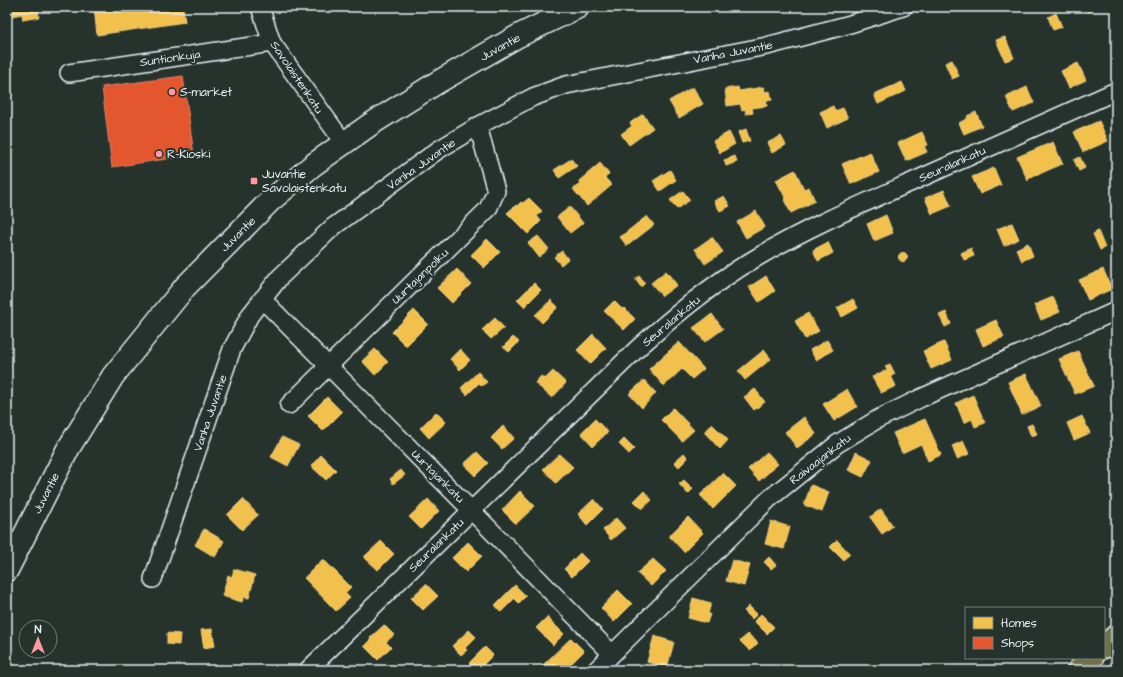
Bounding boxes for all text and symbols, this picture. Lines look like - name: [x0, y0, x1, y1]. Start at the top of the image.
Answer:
- street label: Juvantie: [477, 29, 524, 66]
- street label: Vanha Juvantie: [692, 36, 775, 69]
- street label: Savolaistenkatu: [266, 38, 327, 117]
- street label: Suntionkuja: [139, 46, 201, 71]
- place label: S-market: [180, 84, 232, 101]
- marker: S-market: [167, 87, 177, 97]
- street label: Vanha Juvantie: [383, 134, 460, 194]
- street label: Seuralankatu: [916, 142, 988, 187]
- place label: R-Kioski: [167, 146, 211, 163]
- marker: R-Kioski: [154, 149, 164, 159]
- place label: Juvantie Savolaistenkatu: [262, 166, 346, 197]
- marker: Juvantie Savolaistenkatu: [249, 176, 259, 186]
- street label: Juvantie: [217, 212, 260, 256]
- street label: Uurtajanpolku: [388, 245, 453, 308]
- street label: Seuralankatu: [638, 292, 704, 351]
- street label: Vanha Juvantie: [189, 372, 232, 454]
- street label: Raivaajankatu: [786, 430, 855, 489]
- street label: Uurtajankatu: [407, 446, 468, 507]
- street label: Juvantie: [29, 469, 64, 517]
- street label: Seuralankatu: [405, 514, 468, 576]
- legend: [965, 607, 1105, 659]
- text: Homes: [1001, 615, 1037, 632]
- north arrow: [18, 619, 58, 659]
- text: N: [35, 622, 42, 637]
- text: Shops: [1001, 635, 1034, 652]

